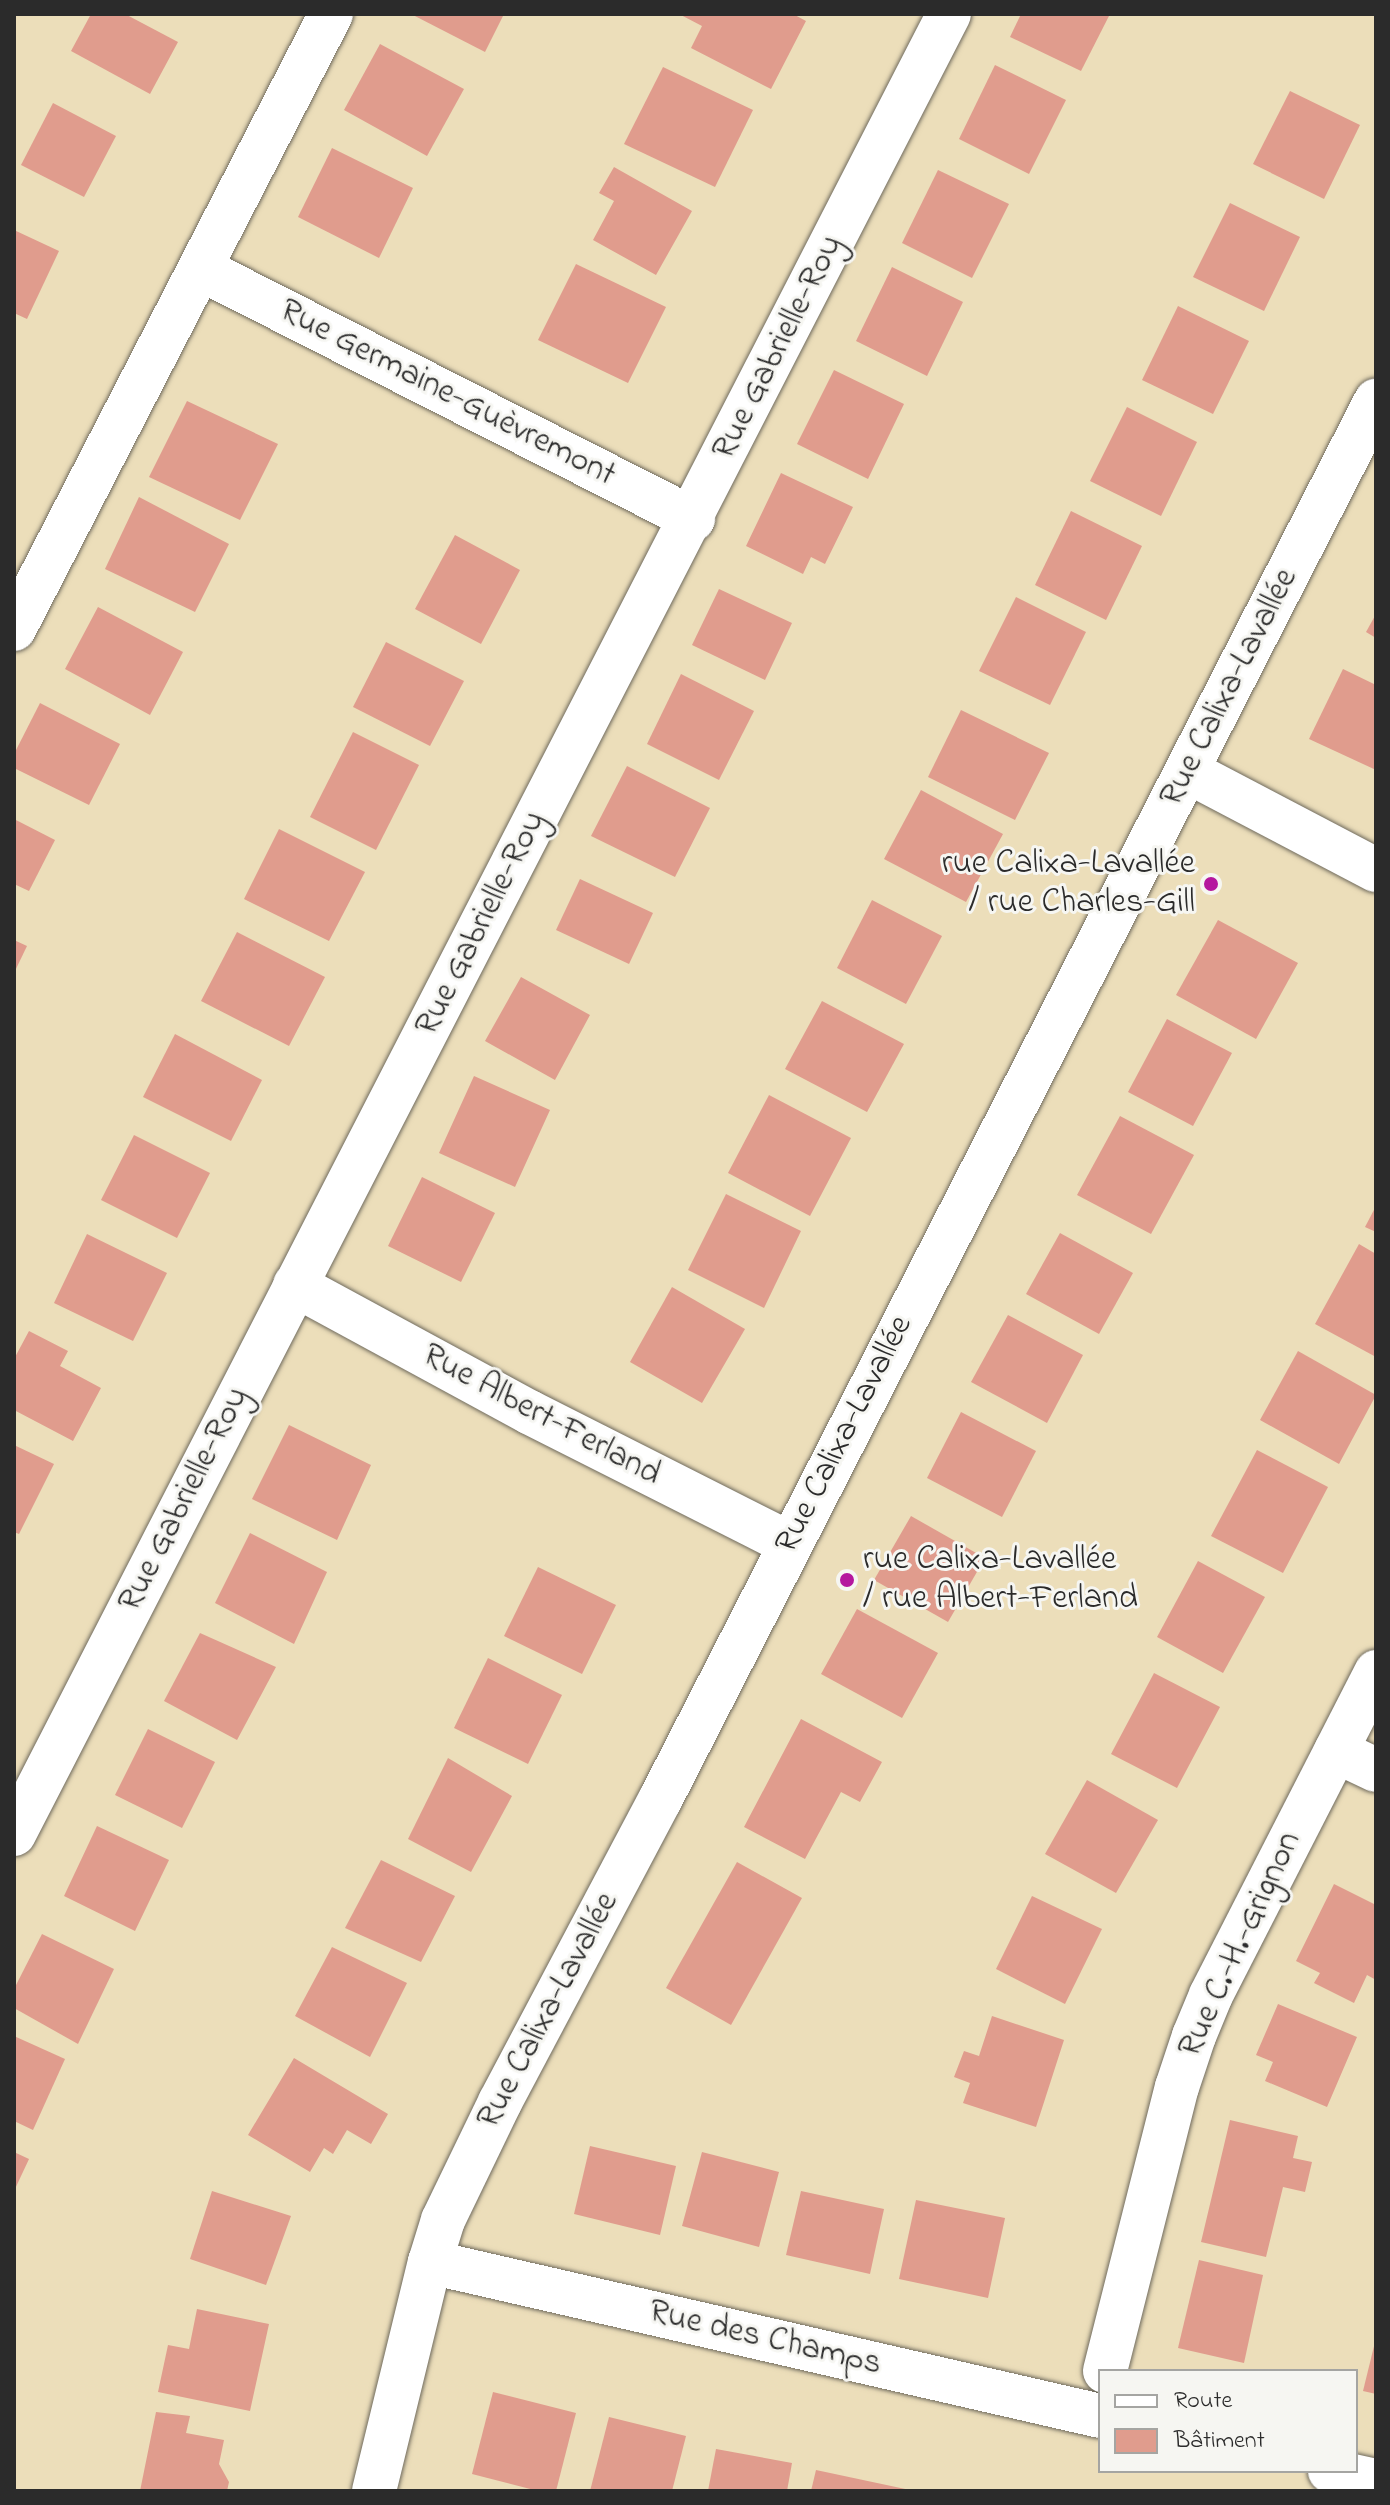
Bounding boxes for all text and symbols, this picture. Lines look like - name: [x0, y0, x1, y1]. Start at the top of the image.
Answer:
- street label: Rue Gabrielle-Roy: [705, 229, 853, 467]
- street label: Rue Germaine-Guèvremont: [272, 291, 622, 497]
- street label: Rue Calixa-Lavallée: [1152, 562, 1308, 814]
- street label: Rue Gabrielle-Roy: [408, 805, 556, 1043]
- place label: rue Calixa-Lavallée / rue Charles-Gill: [942, 844, 1195, 924]
- marker: rue Calixa-Lavallée / rue Charles-Gill: [1202, 875, 1220, 893]
- street label: Rue Calixa-Lavallée: [767, 1309, 923, 1561]
- street label: Rue Albert-Ferland: [415, 1336, 667, 1496]
- street label: Rue Gabrielle-Roy: [111, 1381, 259, 1619]
- place label: rue Calixa-Lavallée / rue Albert-Ferland: [863, 1540, 1138, 1620]
- marker: rue Calixa-Lavallée / rue Albert-Ferland: [838, 1571, 856, 1589]
- street label: Rue C.-H.-Grignon: [1171, 1826, 1311, 2064]
- street label: Rue Calixa-Lavallée: [470, 1886, 628, 2136]
- street label: Rue des Champs: [645, 2292, 885, 2386]
- legend: [1098, 2369, 1358, 2473]
- text: Route: [1174, 2384, 1232, 2419]
- text: Bâtiment: [1174, 2424, 1265, 2459]

